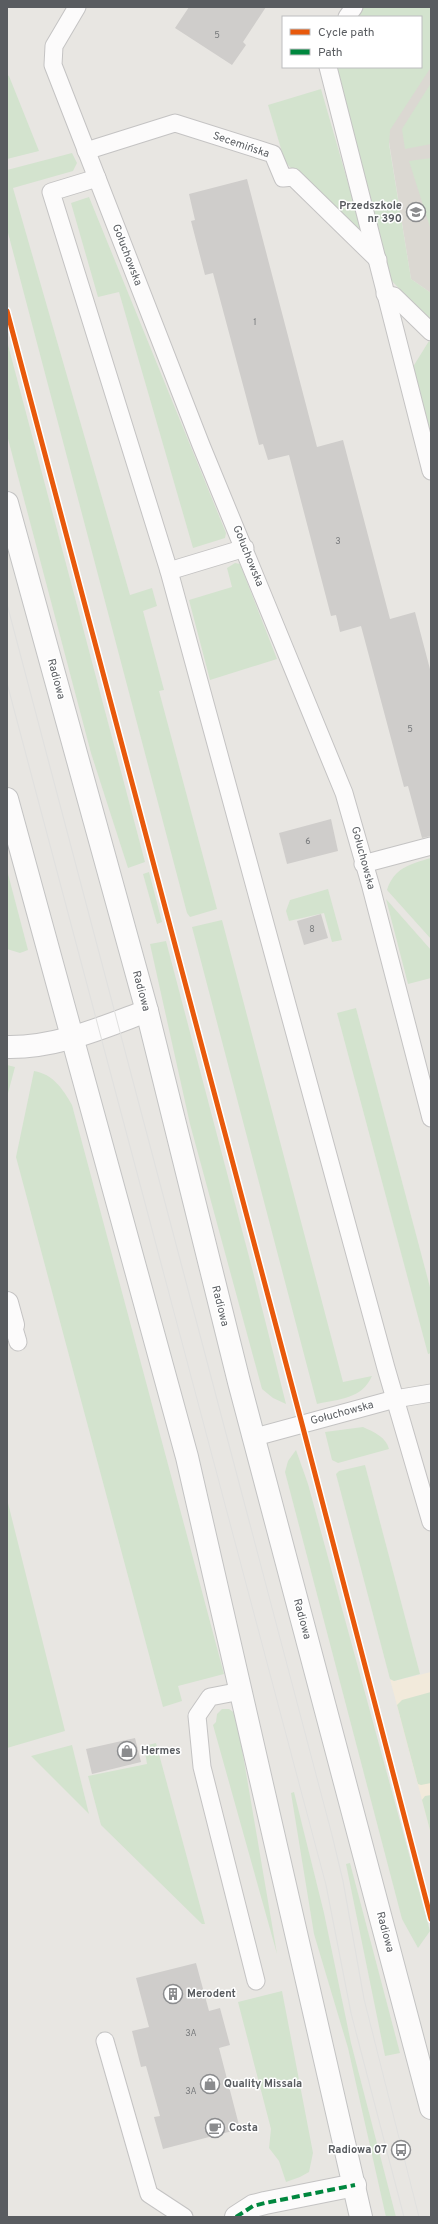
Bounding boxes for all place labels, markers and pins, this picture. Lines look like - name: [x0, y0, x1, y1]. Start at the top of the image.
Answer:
- place label: Przedszkole nr 390: [339, 199, 402, 226]
- school or university icon: Przedszkole nr 390: [405, 201, 427, 223]
- shop icon: Hermes: [116, 1740, 138, 1762]
- place label: Hermes: [141, 1744, 181, 1758]
- building icon: Merodent: [162, 1983, 184, 2005]
- place label: Merodent: [187, 1987, 236, 2001]
- shop icon: Quality Missala: [199, 2073, 221, 2095]
- place label: Quality Missala: [224, 2077, 302, 2091]
- cafe icon: Costa: [204, 2117, 226, 2139]
- place label: Costa: [229, 2121, 258, 2135]
- bus stop icon: Radiowa 07: [390, 2139, 412, 2161]
- place label: Radiowa 07: [328, 2143, 387, 2157]

